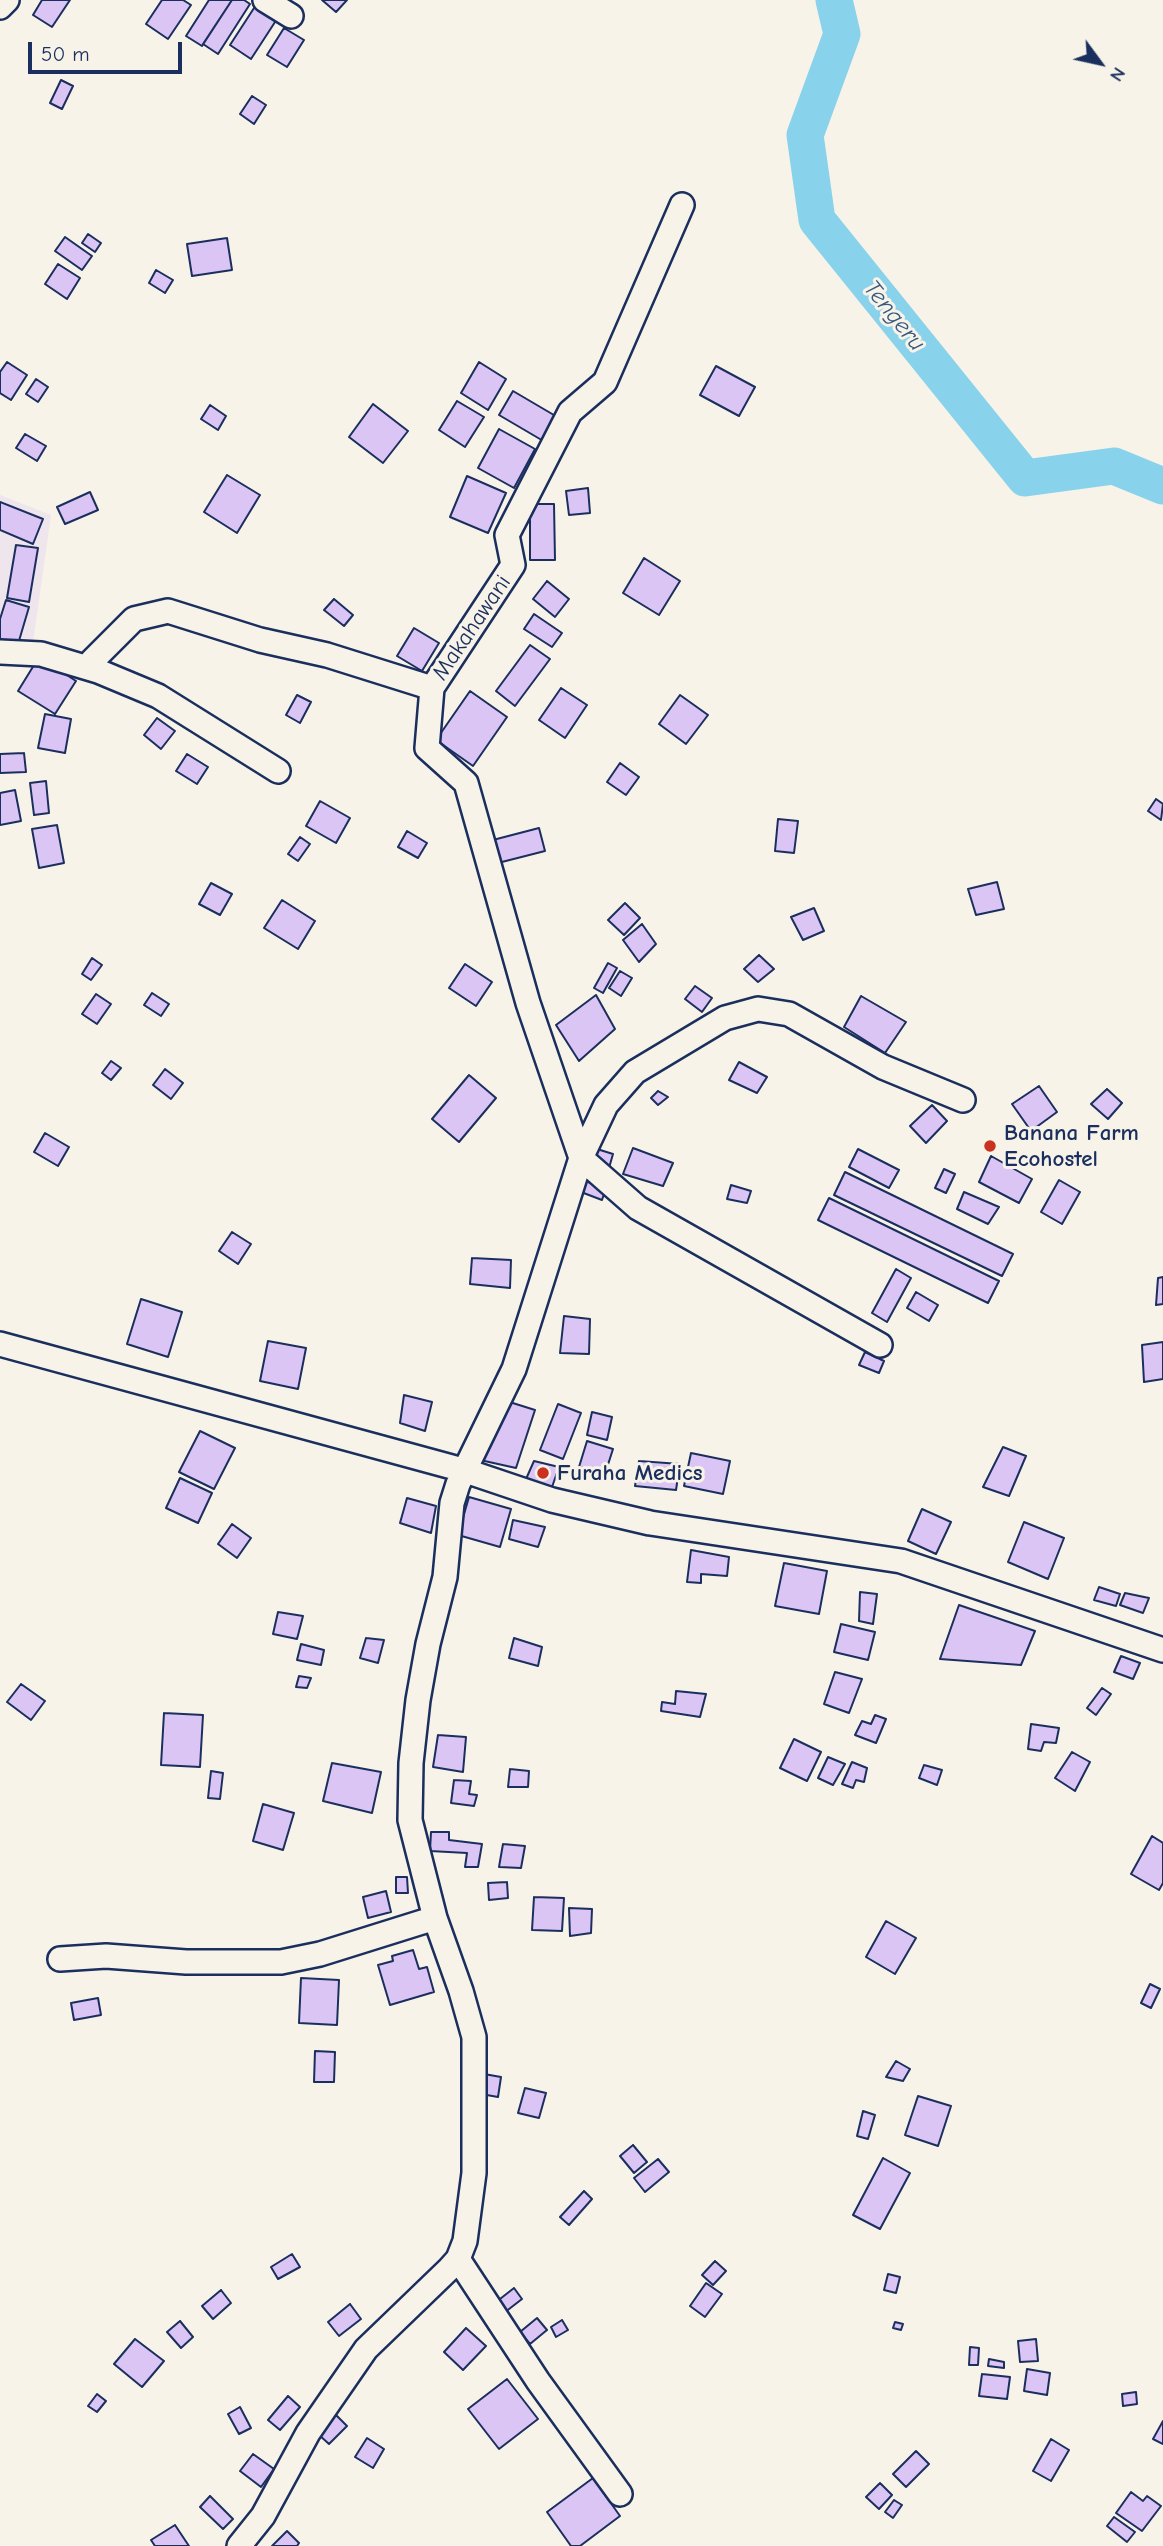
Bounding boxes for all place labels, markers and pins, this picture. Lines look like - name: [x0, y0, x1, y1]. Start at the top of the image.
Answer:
- place label: Banana Farm Ecohostel: [1004, 1119, 1139, 1173]
- marker: Banana Farm Ecohostel: [982, 1138, 998, 1154]
- place label: Furaha Medics: [557, 1459, 703, 1487]
- marker: Furaha Medics: [535, 1465, 551, 1481]

